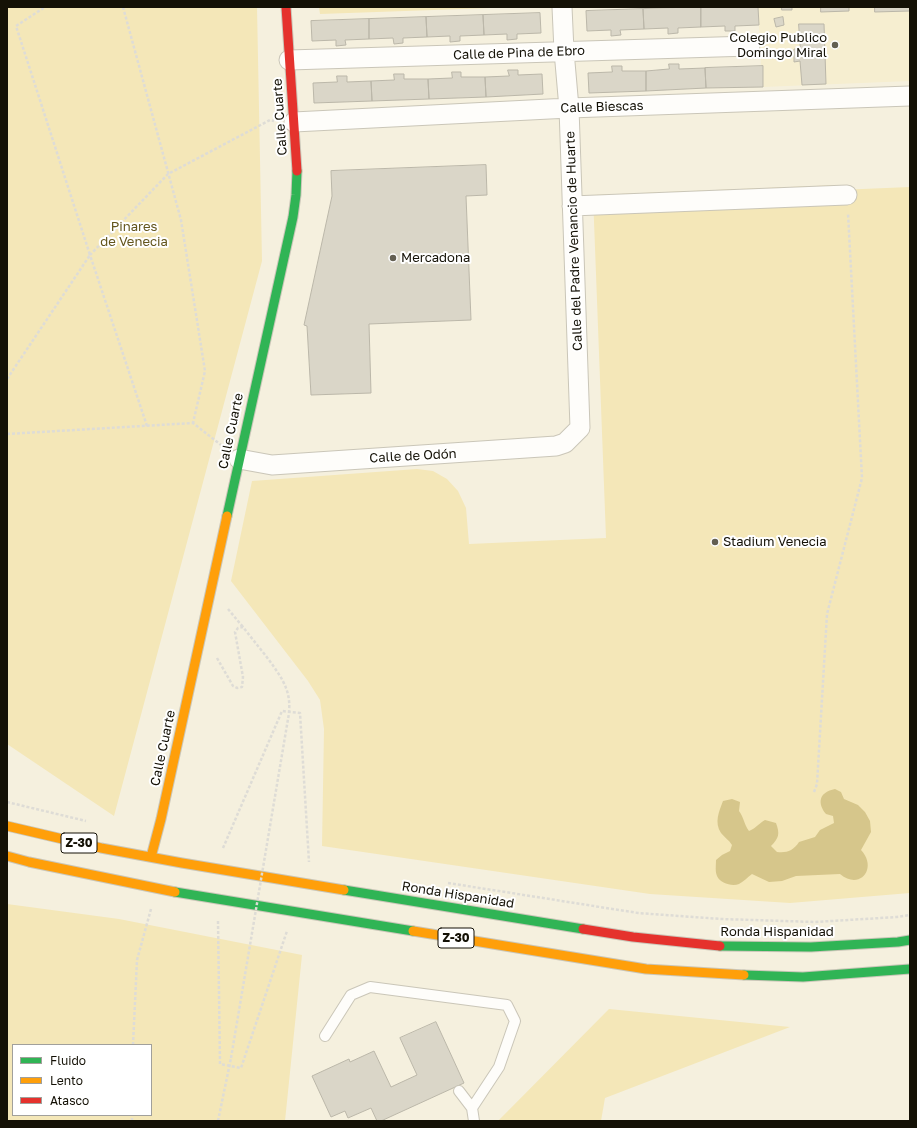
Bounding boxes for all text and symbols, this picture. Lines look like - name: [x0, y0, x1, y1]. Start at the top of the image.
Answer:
- place label: Colegio Publico Domingo Miral: [729, 30, 827, 61]
- marker: Colegio Publico Domingo Miral: [830, 40, 840, 50]
- street label: Calle de Pina de Ebro: [453, 43, 585, 63]
- street label: Calle Cuarte: [270, 78, 290, 156]
- street label: Calle Biescas: [560, 98, 644, 116]
- street label: Calle del Padre Venancio de Huarte: [562, 131, 586, 351]
- park label: Pinares de Venecia: [100, 219, 168, 250]
- place label: Mercadona: [401, 250, 470, 266]
- marker: Mercadona: [388, 253, 398, 263]
- street label: Calle Cuarte: [215, 392, 247, 470]
- street label: Calle de Odón: [369, 446, 457, 466]
- place label: Stadium Venecia: [723, 534, 827, 550]
- marker: Stadium Venecia: [710, 537, 720, 547]
- street label: Calle Cuarte: [147, 709, 179, 787]
- road number: Z-30: [61, 833, 97, 853]
- street label: Ronda Hispanidad: [401, 878, 515, 912]
- street label: Ronda Hispanidad: [720, 924, 834, 940]
- road number: Z-30: [438, 928, 474, 948]
- legend: [12, 1044, 152, 1116]
- text: Fluido: [50, 1053, 86, 1068]
- text: Lento: [50, 1073, 83, 1088]
- text: Atasco: [50, 1093, 89, 1108]

